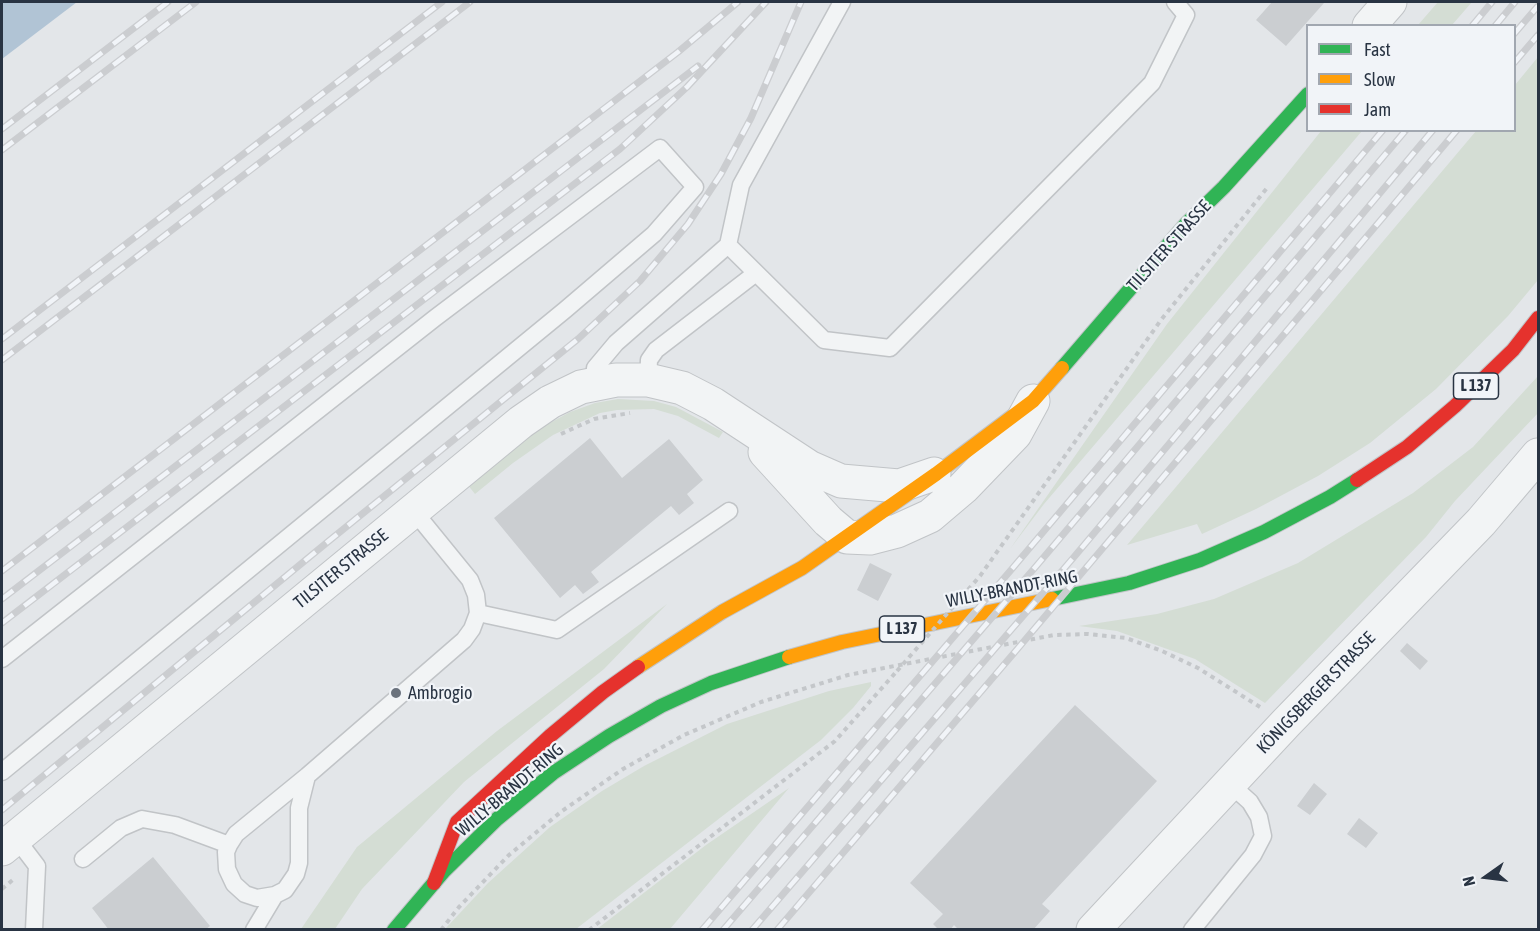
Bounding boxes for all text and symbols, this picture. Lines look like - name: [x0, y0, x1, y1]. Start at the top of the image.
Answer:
- legend: [1306, 24, 1516, 132]
- text: Fast: [1364, 39, 1391, 60]
- text: Slow: [1364, 69, 1395, 90]
- text: Jam: [1364, 99, 1391, 120]
- street label: TILSITER STRASSE: [1123, 196, 1215, 296]
- road number: L 137: [1454, 373, 1498, 399]
- street label: TILSITER STRASSE: [290, 525, 392, 613]
- street label: WILLY-BRANDT-RING: [944, 566, 1080, 612]
- road number: L 137: [880, 616, 924, 642]
- street label: KÖNIGSBERGER STRASSE: [1252, 628, 1380, 758]
- place label: Ambrogio: [408, 682, 472, 704]
- marker: Ambrogio: [389, 686, 403, 700]
- street label: WILLY-BRANDT-RING: [452, 739, 568, 841]
- north arrow: [1456, 847, 1516, 907]
- text: N: [1459, 875, 1478, 888]

